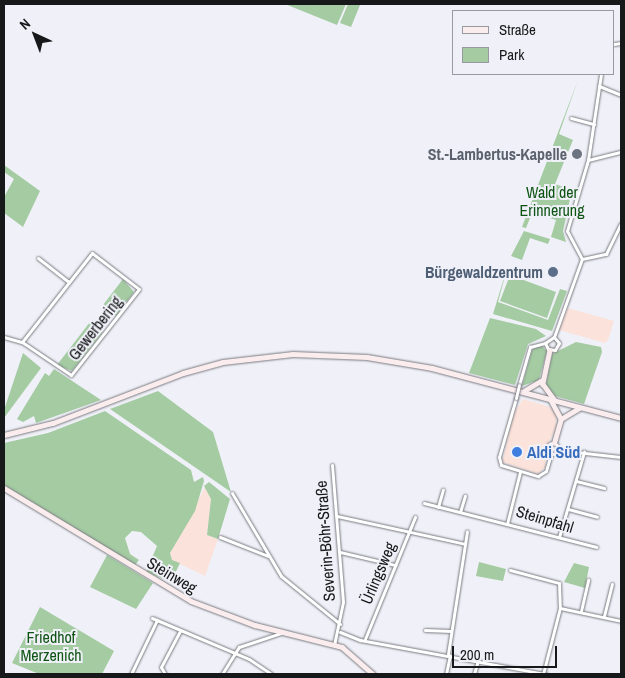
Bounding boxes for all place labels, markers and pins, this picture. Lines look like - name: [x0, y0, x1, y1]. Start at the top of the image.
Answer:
- place label: St.-Lambertus-Kapelle: [428, 144, 567, 164]
- marker: St.-Lambertus-Kapelle: [571, 148, 583, 160]
- place label: Bürgewaldzentrum: [425, 262, 543, 282]
- marker: Bürgewaldzentrum: [547, 266, 559, 278]
- place label: Aldi Süd: [527, 442, 580, 462]
- marker: Aldi Süd: [511, 446, 523, 458]

